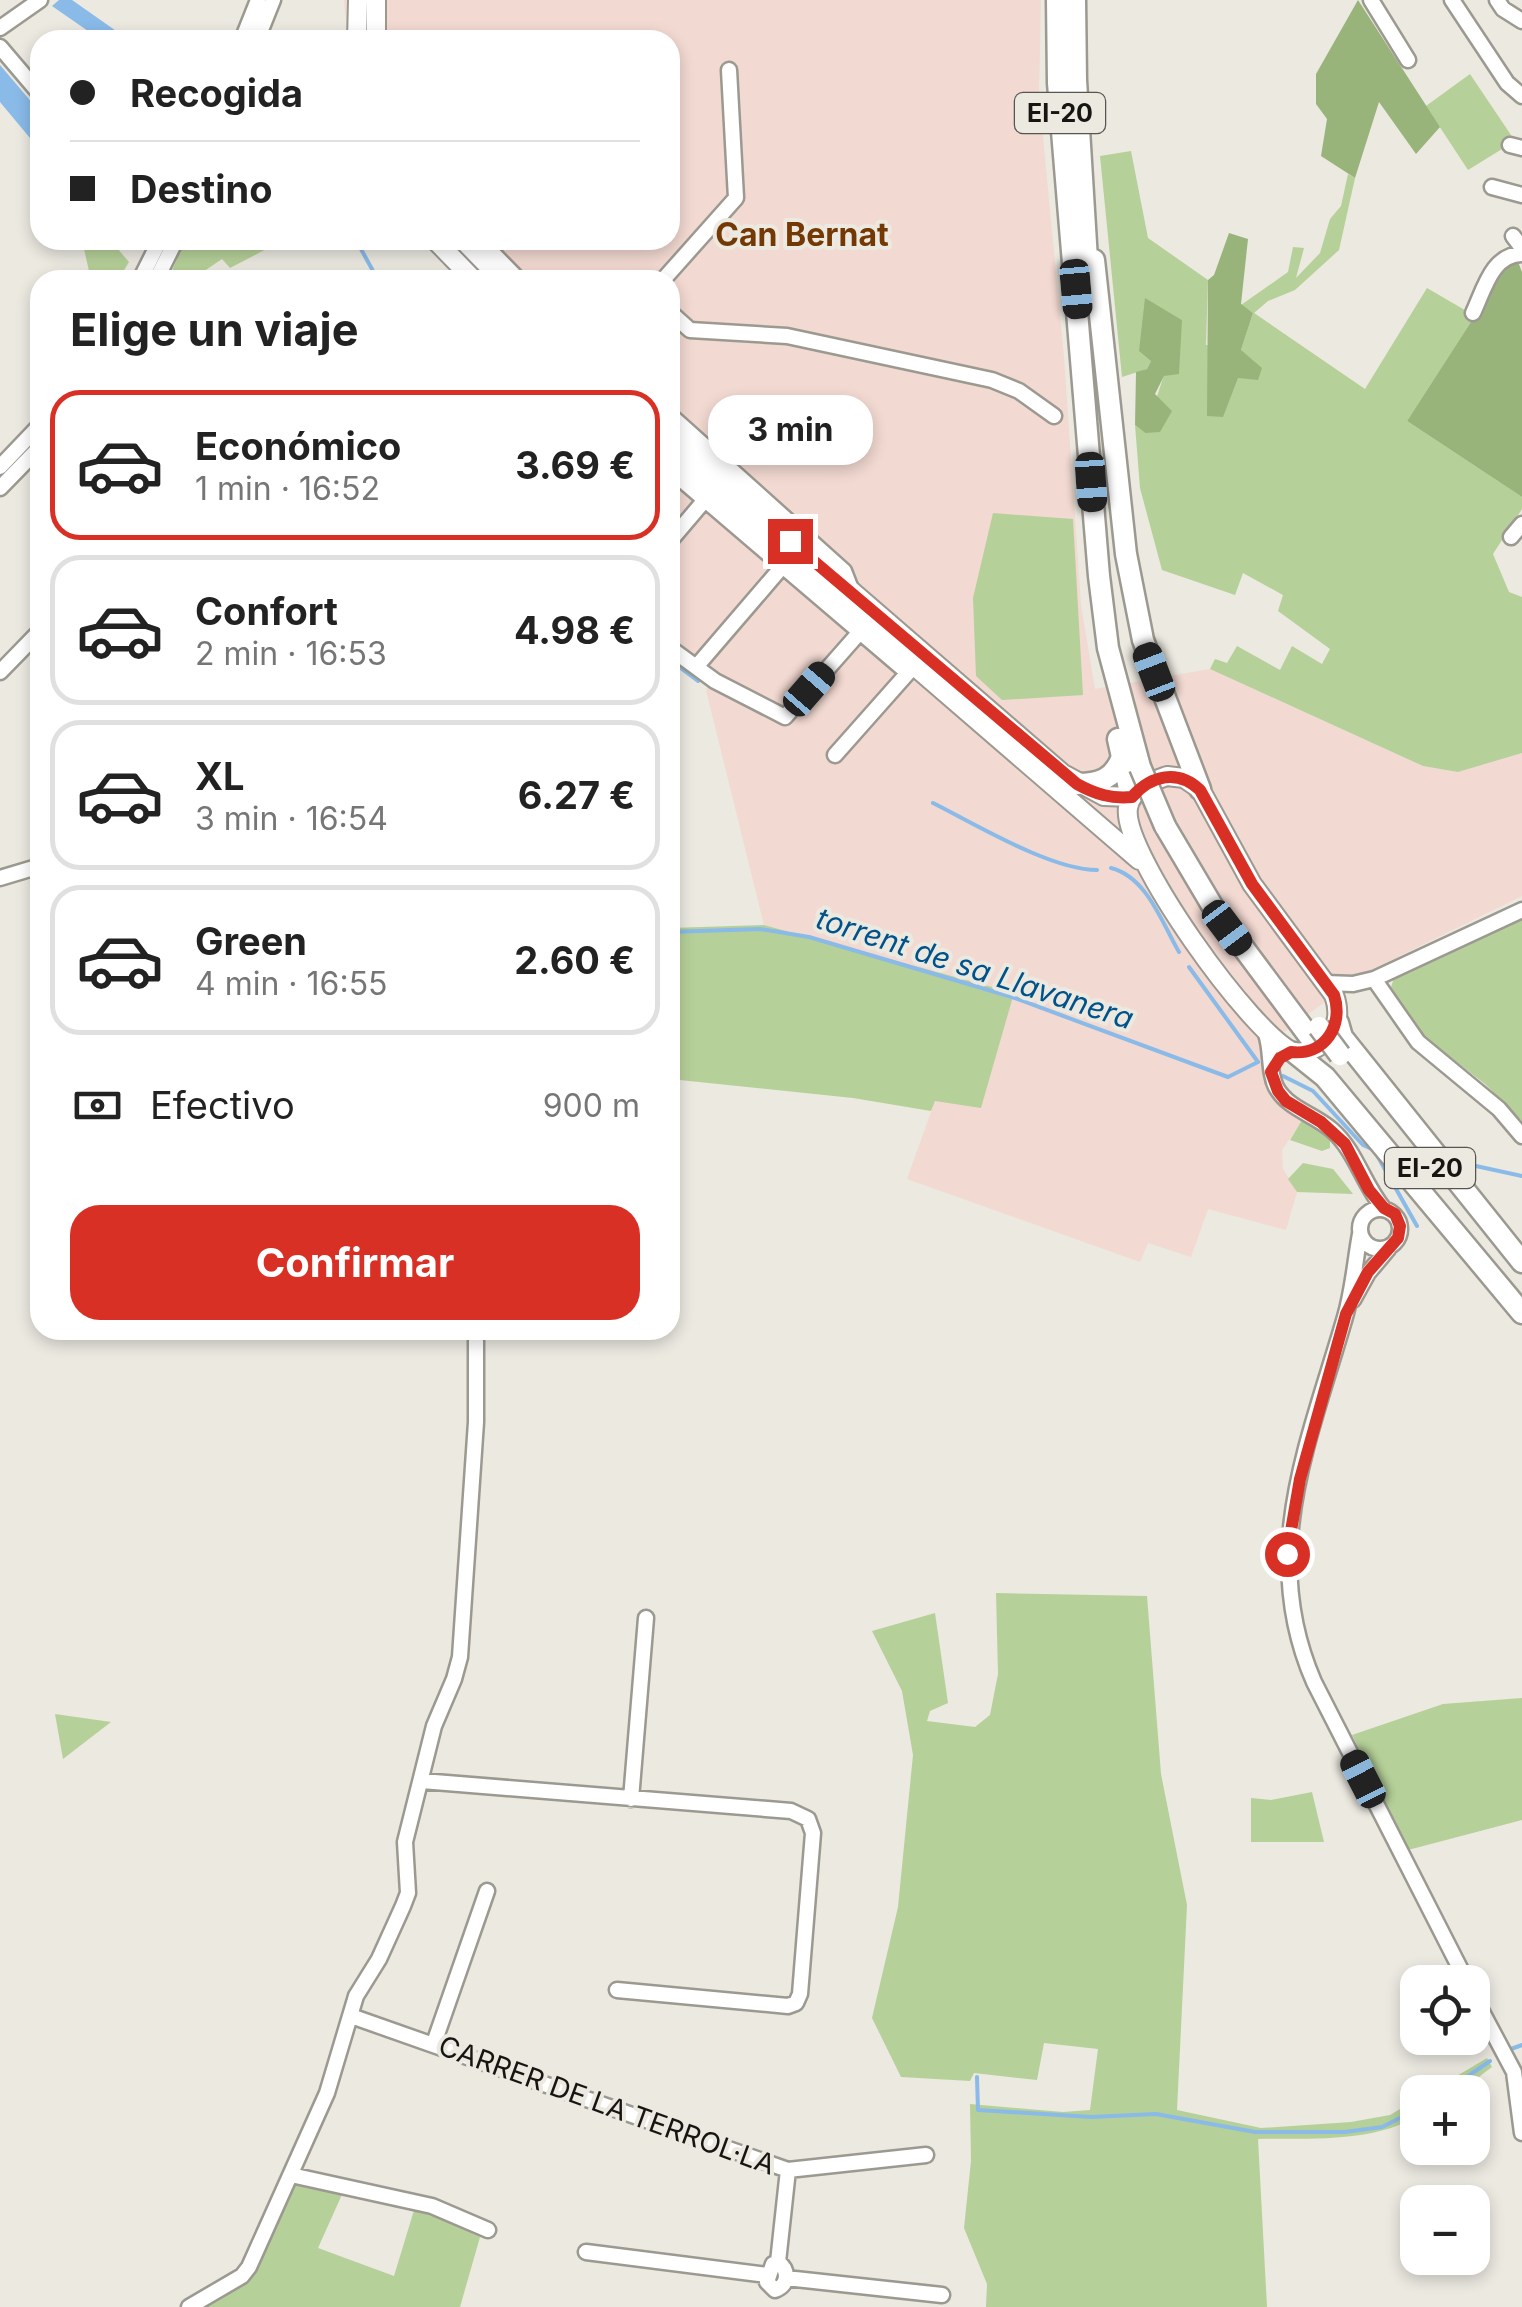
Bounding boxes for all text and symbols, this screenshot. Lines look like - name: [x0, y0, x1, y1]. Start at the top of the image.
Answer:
- text: Recogida: [130, 70, 303, 116]
- road number: EI-20: [1015, 93, 1105, 133]
- text: Destino: [130, 166, 273, 212]
- district label: Can Bernat: [715, 215, 889, 254]
- car: [1058, 258, 1094, 320]
- text: Elige un viaje: [70, 302, 359, 357]
- callout: 3 min: [708, 396, 872, 466]
- text: 3 min: [747, 410, 834, 449]
- icon: car: [75, 420, 165, 510]
- text: Económico: [195, 423, 401, 469]
- text: 3.69 €: [515, 442, 635, 488]
- car: [1074, 451, 1108, 513]
- text: 1 min · 16:52: [195, 469, 380, 508]
- route end: [768, 519, 813, 564]
- icon: car: [75, 585, 165, 675]
- text: Confort: [195, 588, 338, 634]
- text: 4.98 €: [514, 607, 635, 653]
- text: 2 min · 16:53: [195, 634, 387, 673]
- car: [1129, 639, 1179, 705]
- car: [778, 657, 840, 721]
- icon: car: [75, 750, 165, 840]
- text: XL: [195, 753, 245, 799]
- text: 6.27 €: [518, 772, 635, 818]
- text: 3 min · 16:54: [195, 799, 388, 838]
- car: [1197, 895, 1257, 961]
- water label: torrent de sa Llavanera: [812, 900, 1138, 1036]
- icon: car: [75, 915, 165, 1005]
- text: Green: [195, 918, 307, 964]
- text: 2.60 €: [514, 937, 635, 983]
- text: 4 min · 16:55: [195, 964, 388, 1003]
- icon: cash: [70, 1078, 125, 1133]
- text: Efectivo: [150, 1082, 295, 1128]
- text: 900 m: [543, 1086, 640, 1125]
- road number: EI-20: [1385, 1148, 1475, 1188]
- button: Confirmar: [70, 1205, 640, 1320]
- route start: [1265, 1532, 1310, 1577]
- car: [1336, 1745, 1390, 1813]
- map controls: [1400, 1965, 1490, 2275]
- button: locate: [1400, 1965, 1490, 2055]
- street label: CARRER DE LA TERROL·LA: [434, 2028, 780, 2182]
- button: +: [1400, 2075, 1490, 2165]
- button: −: [1400, 2185, 1490, 2275]

